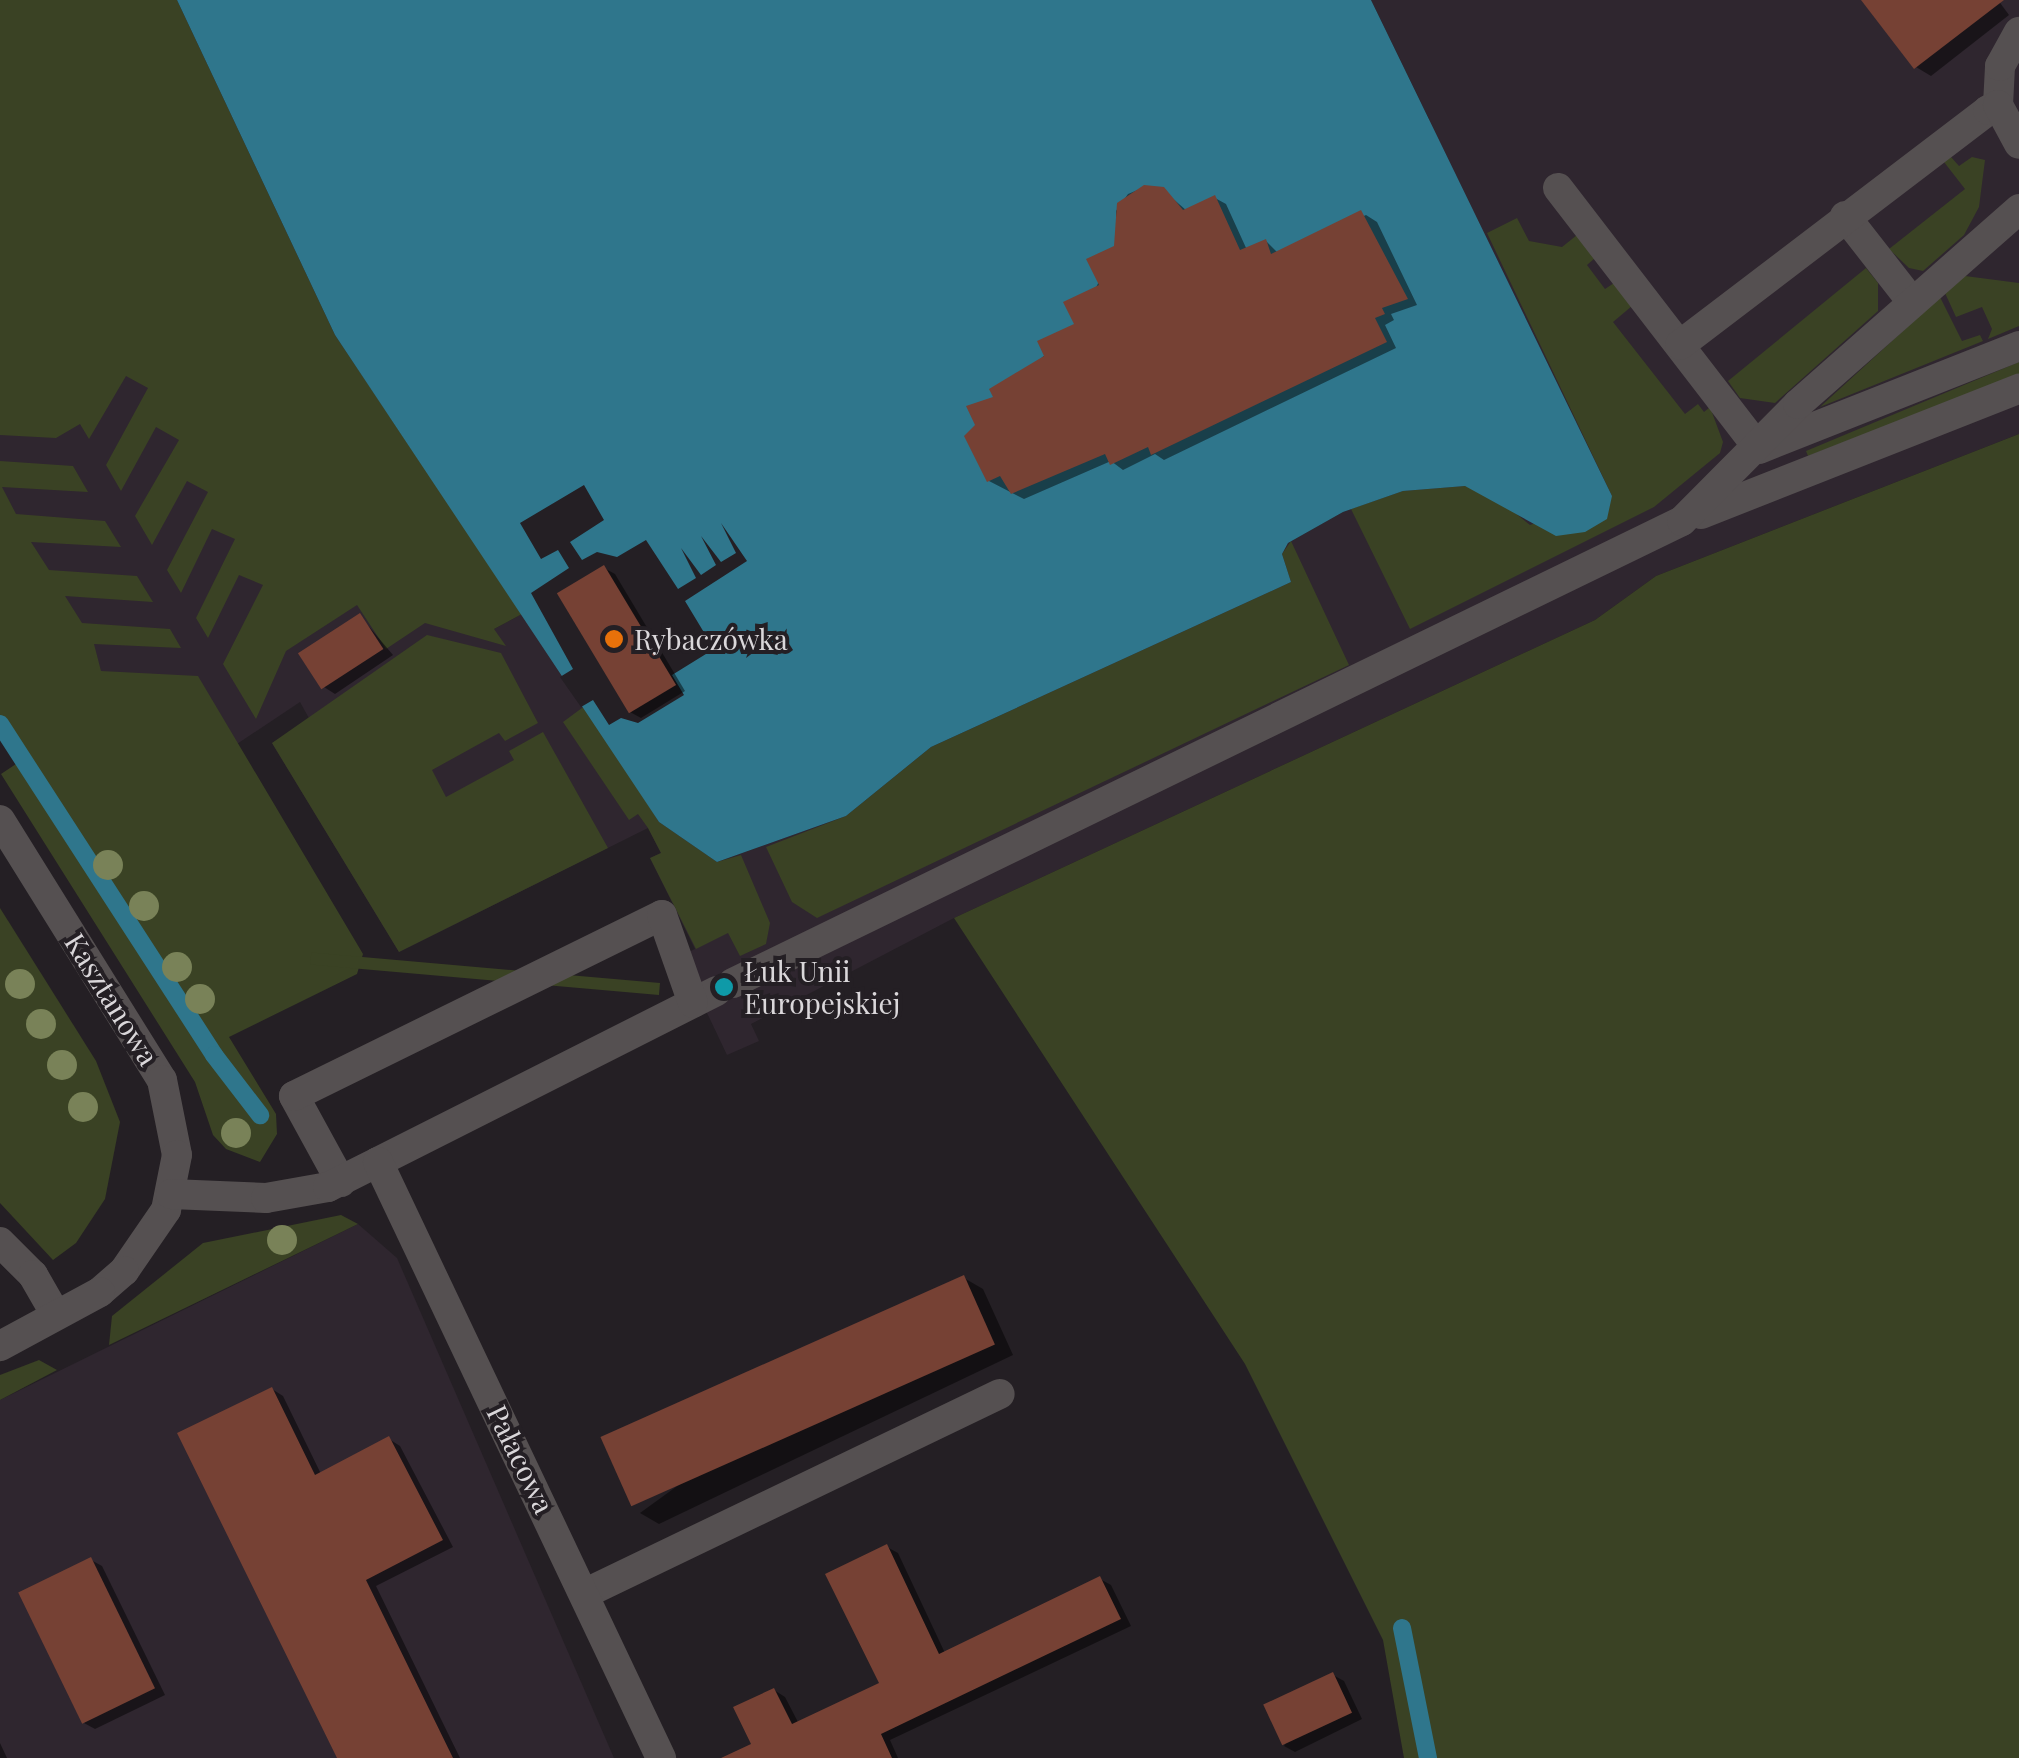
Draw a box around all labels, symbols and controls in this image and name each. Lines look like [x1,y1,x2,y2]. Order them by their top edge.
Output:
place label: Rybaczówka [634,622,788,656]
marker: Rybaczówka [603,628,625,650]
street label: Kasztanowa [58,927,166,1071]
place label: Łuk Unii Europejskiej [744,954,900,1020]
marker: Łuk Unii Europejskiej [713,976,735,998]
street label: Pałacowa [480,1399,562,1519]

